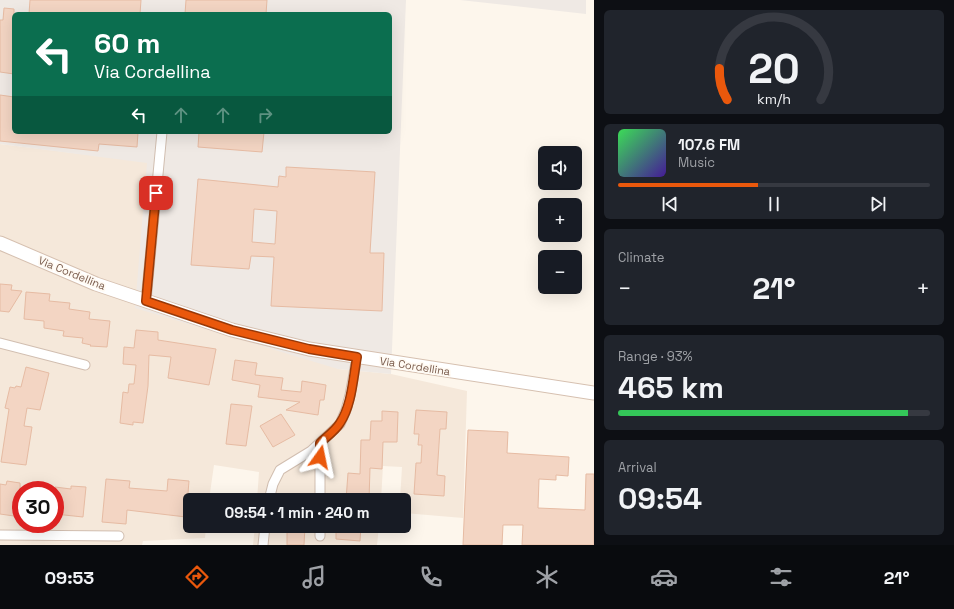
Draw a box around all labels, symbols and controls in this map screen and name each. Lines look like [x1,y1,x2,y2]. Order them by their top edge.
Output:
text: 60 m [94,25,160,61]
icon: left [28,28,80,80]
text: 20 [748,42,800,95]
text: Via Cordellina [94,60,211,83]
text: km/h [757,90,791,108]
icon: left [128,104,150,126]
icon: ahead [170,104,192,126]
icon: ahead [212,104,234,126]
icon: right [254,104,276,126]
text: 107.6 FM [678,135,740,154]
map controls [538,146,582,294]
button: sound [538,146,582,190]
text: Music [678,154,715,171]
pin [139,176,173,210]
icon: arrive [145,182,167,204]
icon: previous [659,193,681,215]
icon: pause [763,193,785,215]
icon: next [867,193,889,215]
button: + [538,198,582,242]
text: Climate [618,249,664,266]
button: − [538,250,582,294]
street label: Via Cordellina [36,253,108,293]
text: 21° [752,269,796,308]
text: − [618,274,632,302]
text: + [916,274,930,302]
text: Range · 93% [618,348,693,365]
street label: Via Cordellina [379,354,452,379]
text: 465 km [618,368,724,407]
position arrow [299,436,341,478]
text: Arrival [618,459,657,476]
text: 09:54 [618,479,702,518]
speed limit sign: 30 [12,481,64,533]
text: 09:54 · 1 min · 240 m [225,503,369,522]
icon: directions [183,563,211,591]
icon: music [300,563,328,591]
icon: phone [417,563,445,591]
icon: climate [533,563,561,591]
icon: car [650,563,678,591]
icon: filters [767,563,795,591]
text: 09:53 [44,566,94,589]
text: 21° [884,566,910,589]

